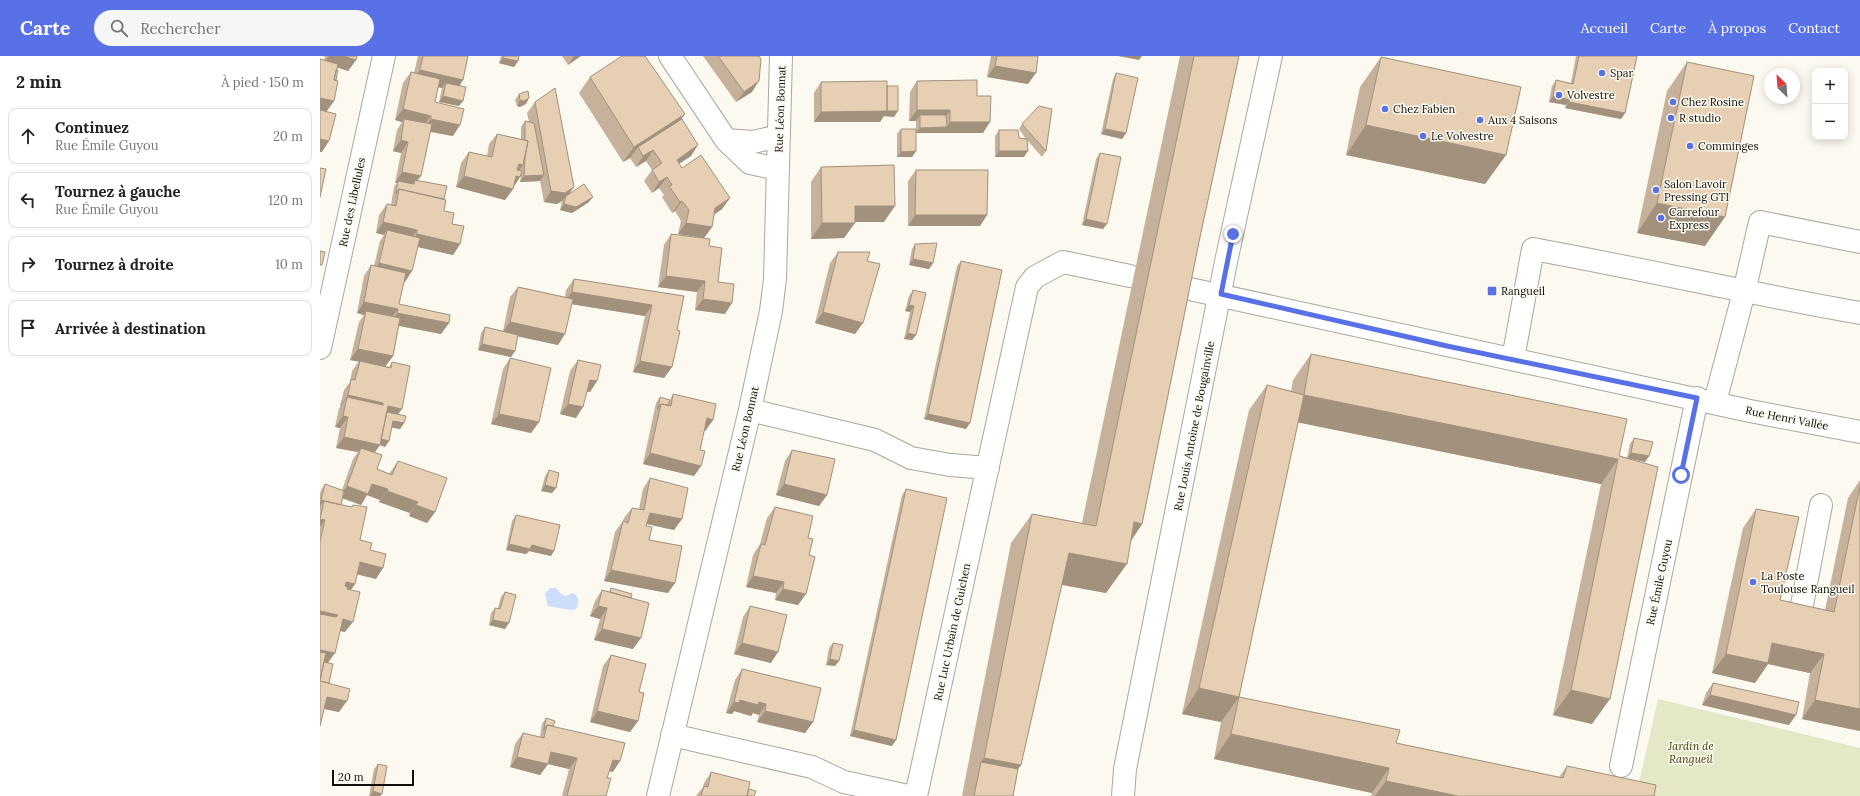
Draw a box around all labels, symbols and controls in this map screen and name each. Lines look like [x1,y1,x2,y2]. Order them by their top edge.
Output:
search box [94,10,374,46]
text: Carte [20,16,70,40]
icon: search [108,17,130,39]
text: Rechercher [140,19,221,38]
text: Accueil [1581,19,1628,37]
text: Carte [1650,19,1686,37]
text: À propos [1708,19,1766,37]
text: Contact [1788,19,1840,37]
street label: Rue Léon Bonnat [771,65,789,153]
place label: Spar [1610,66,1633,80]
marker: Spar [1597,68,1607,78]
north arrow [1764,68,1800,104]
map controls [1812,68,1848,140]
button: + [1812,68,1848,104]
text: 2 min [16,71,62,93]
text: À pied · 150 m [221,74,304,91]
place label: Volvestre [1566,88,1615,102]
marker: Volvestre [1554,90,1564,100]
place label: Chez Rosine [1681,95,1744,109]
marker: Chez Rosine [1668,97,1678,107]
place label: Chez Fabien [1393,102,1455,116]
marker: Chez Fabien [1380,104,1390,114]
button: − [1812,104,1848,140]
place label: R studio [1679,111,1721,125]
place label: Aux 4 Saisons [1487,113,1557,127]
marker: R studio [1666,113,1676,123]
marker: Aux 4 Saisons [1475,115,1485,125]
text: Continuez [55,118,129,137]
icon: ahead [17,125,39,147]
text: 20 m [273,128,303,145]
place label: Le Volvestre [1431,129,1494,143]
marker: Le Volvestre [1418,131,1428,141]
text: Rue Émile Guyou [55,137,158,154]
place label: Comminges [1698,139,1759,153]
marker: Comminges [1685,141,1695,151]
street label: Rue des Libellules [336,156,368,248]
place label: Salon Lavoir Pressing GTI [1664,177,1730,204]
text: Tournez à gauche [55,182,181,201]
marker: Salon Lavoir Pressing GTI [1651,185,1661,195]
icon: left [17,189,39,211]
text: 120 m [268,192,303,209]
text: Rue Émile Guyou [55,201,158,218]
place label: Carrefour Express [1669,205,1719,232]
marker: Carrefour Express [1656,213,1666,223]
route end [1224,225,1242,243]
icon: right [17,253,39,275]
text: Tournez à droite [55,255,174,274]
text: 10 m [275,256,303,273]
place label: Rangueil [1501,284,1545,298]
marker: Rangueil [1486,285,1498,297]
icon: arrive [17,317,39,339]
text: Arrivée à destination [55,319,206,338]
street label: Rue Louis Antoine de Bougainville [1171,340,1217,512]
street label: Rue Léon Bonnat [728,384,762,473]
street label: Rue Henri Vallée [1744,403,1830,433]
route start [1672,466,1690,484]
street label: Rue Émile Guyou [1643,537,1675,626]
street label: Rue Luc Urbain de Guichen [931,562,973,702]
place label: La Poste Toulouse Rangueil [1761,569,1854,596]
marker: La Poste Toulouse Rangueil [1748,577,1758,587]
park label: Jardin de Rangueil [1667,739,1714,766]
scale bar [332,768,414,787]
text: 20 m [338,770,363,784]

